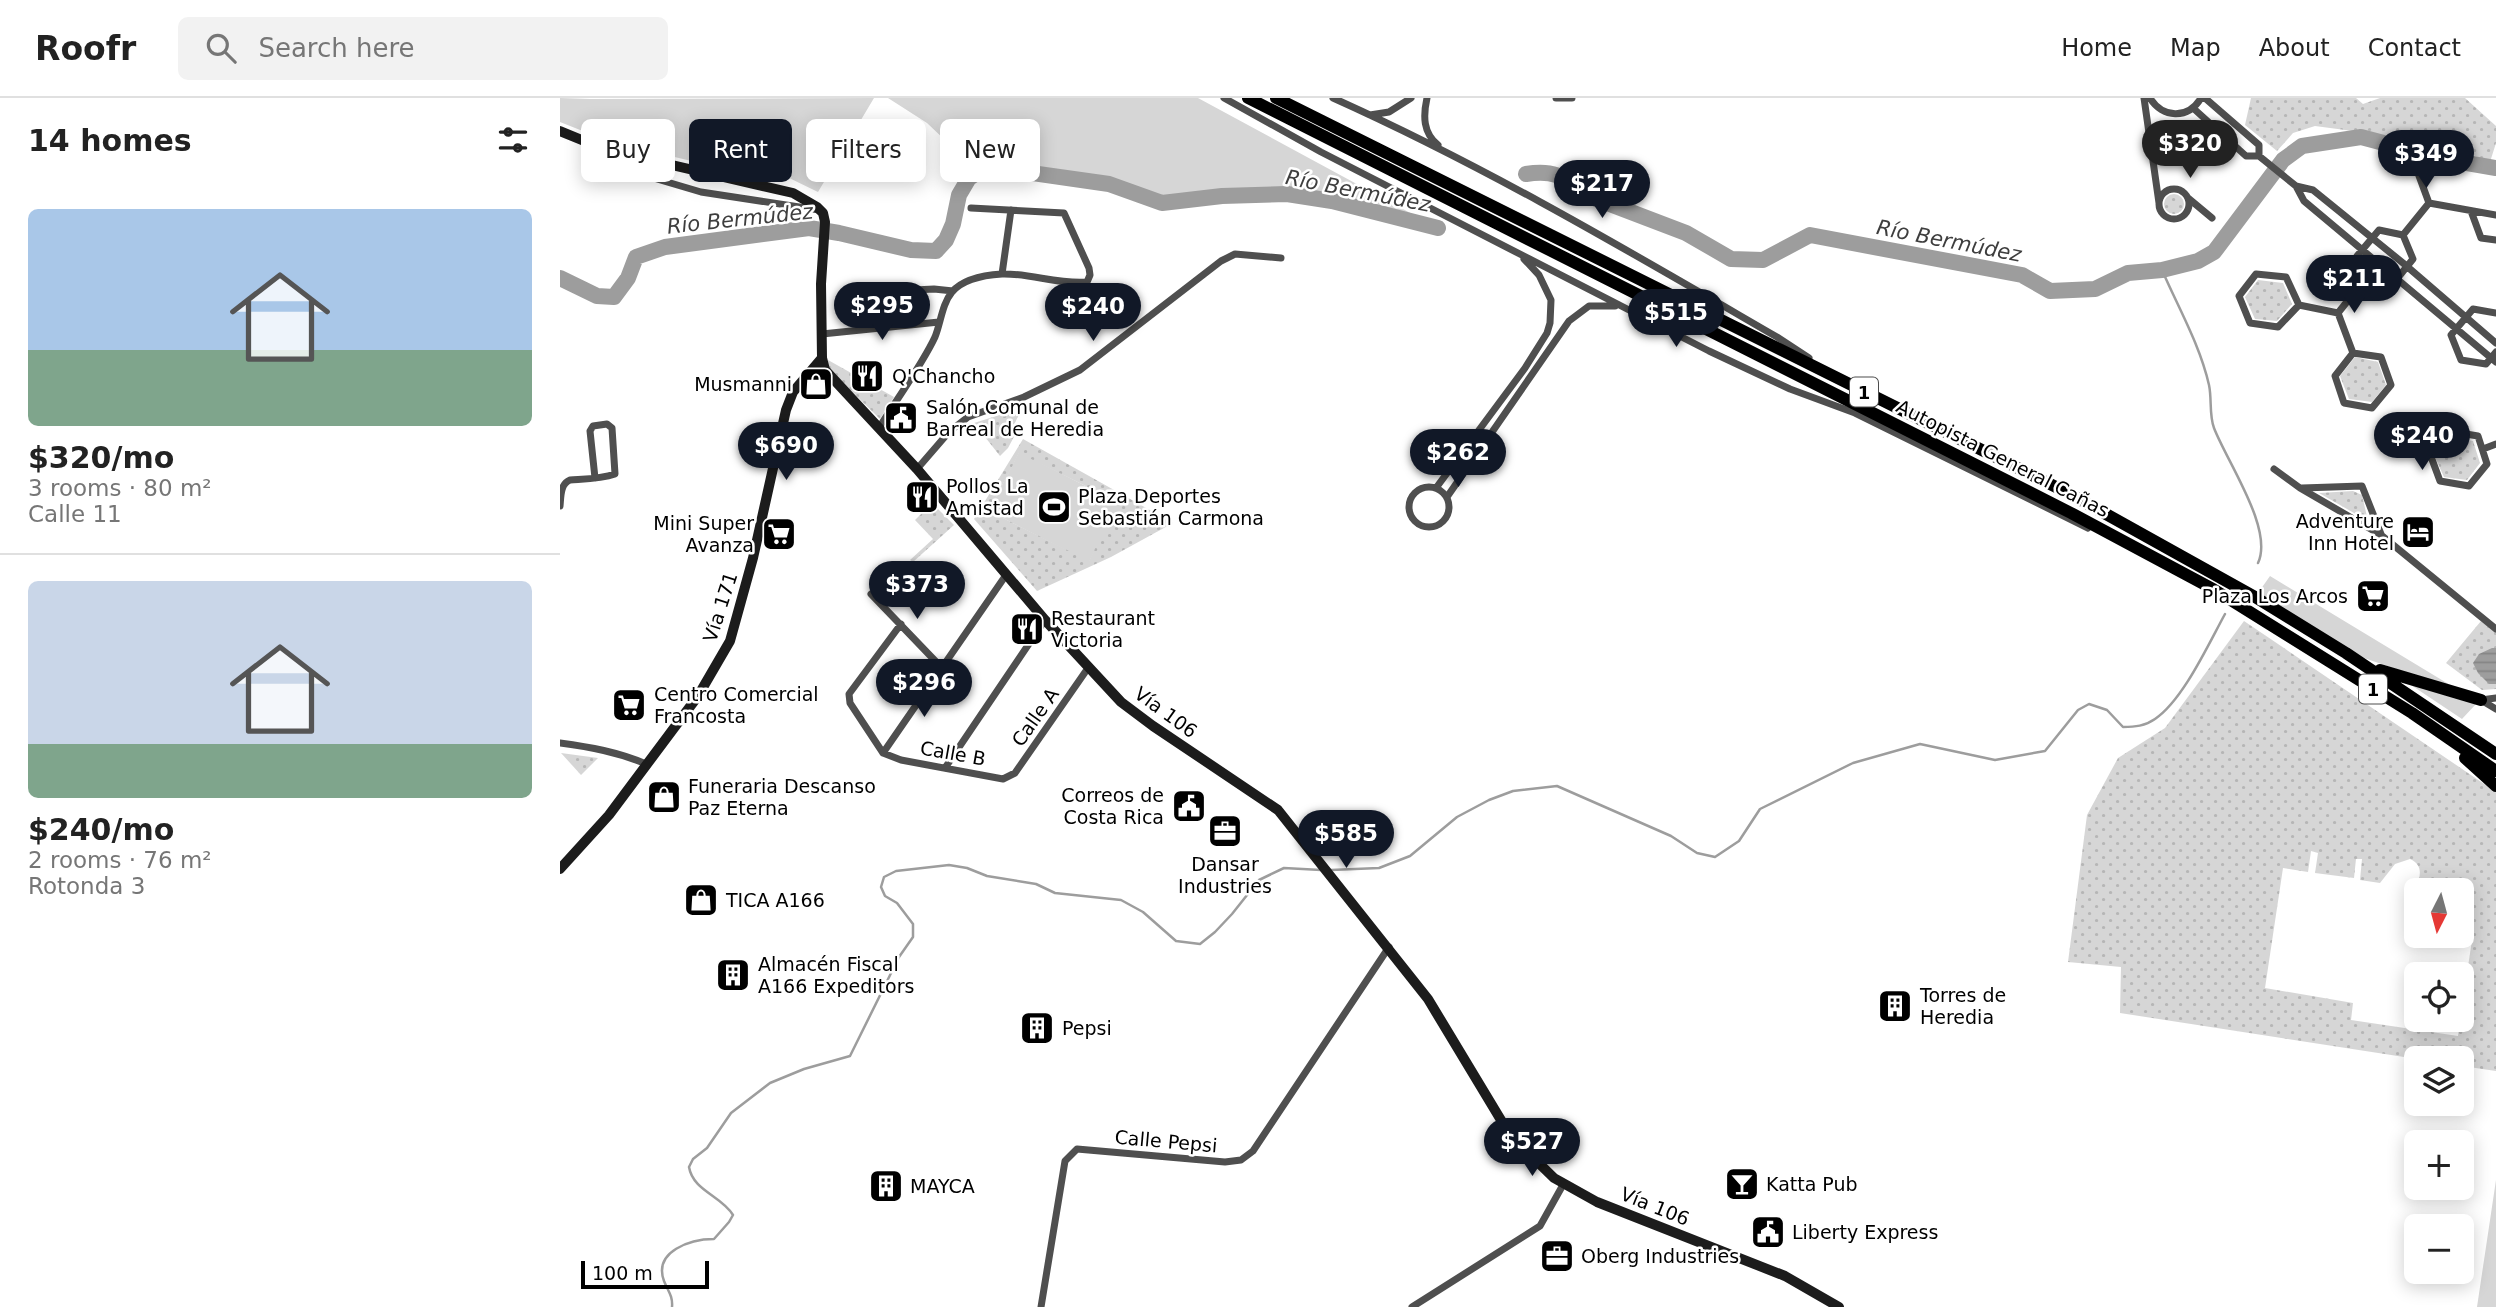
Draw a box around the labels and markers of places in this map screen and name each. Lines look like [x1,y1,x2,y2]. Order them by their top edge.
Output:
pin: $320 [2149,120,2231,180]
pin: $349 [2385,130,2467,190]
pin: $217 [1561,160,1643,220]
pin: $211 [2313,256,2395,315]
pin: $295 [841,282,923,342]
pin: $240 [1052,284,1134,343]
pin: $515 [1635,289,1717,349]
restaurant icon: Q'Chancho [848,357,886,395]
shop icon: Musmanni [797,365,835,403]
place label: Q'Chancho [892,365,995,387]
place label: Musmanni [694,373,792,395]
place label: Salón Comunal de Barreal de Heredia [926,396,1104,440]
public building icon: Salón Comunal de Barreal de Heredia [882,399,920,437]
pin: $240 [2381,412,2463,472]
pin: $690 [745,422,827,482]
pin: $262 [1417,430,1499,489]
place label: Pollos La Amistad [946,475,1029,519]
restaurant icon: Pollos La Amistad [903,478,941,516]
place label: Plaza Deportes Sebastián Carmona [1078,485,1264,529]
sports icon: Plaza Deportes Sebastián Carmona [1035,488,1073,526]
place label: Adventure Inn Hotel [2296,510,2394,554]
place label: Mini Super Avanza [653,512,754,556]
hotel icon: Adventure Inn Hotel [2399,513,2437,551]
supermarket icon: Mini Super Avanza [760,515,798,553]
pin: $373 [876,561,958,621]
supermarket icon: Plaza Los Arcos [2354,577,2392,615]
place label: Plaza Los Arcos [2202,585,2348,607]
place label: Restaurant Victoria [1051,607,1155,651]
restaurant icon: Restaurant Victoria [1008,610,1046,648]
pin: $296 [883,660,965,719]
place label: Centro Comercial Francosta [654,683,819,727]
supermarket icon: Centro Comercial Francosta [610,686,648,724]
place label: Funeraria Descanso Paz Eterna [688,775,876,819]
shop icon: Funeraria Descanso Paz Eterna [645,778,683,816]
place label: Correos de Costa Rica [1061,784,1164,828]
public building icon: Correos de Costa Rica [1170,787,1208,825]
pin: $585 [1305,810,1387,870]
office icon: Dansar Industries [1206,812,1244,850]
place label: Dansar Industries [1178,853,1272,897]
shop icon: TICA A166 [682,881,720,919]
place label: TICA A166 [725,889,825,911]
place label: Almacén Fiscal A166 Expeditors [758,953,914,997]
building icon: Almacén Fiscal A166 Expeditors [714,956,752,994]
place label: Torres de Heredia [1919,984,2006,1028]
building icon: Torres de Heredia [1876,987,1914,1025]
building icon: Pepsi [1018,1009,1056,1047]
place label: Pepsi [1062,1017,1112,1039]
pin: $527 [1491,1118,1573,1178]
bar icon: Katta Pub [1723,1165,1761,1203]
building icon: MAYCA [867,1167,905,1205]
place label: Katta Pub [1766,1173,1858,1195]
place label: MAYCA [910,1175,975,1197]
public building icon: Liberty Express [1749,1213,1787,1251]
place label: Liberty Express [1792,1221,1938,1243]
office icon: Oberg Industries [1538,1237,1576,1275]
place label: Oberg Industries [1581,1245,1739,1267]

